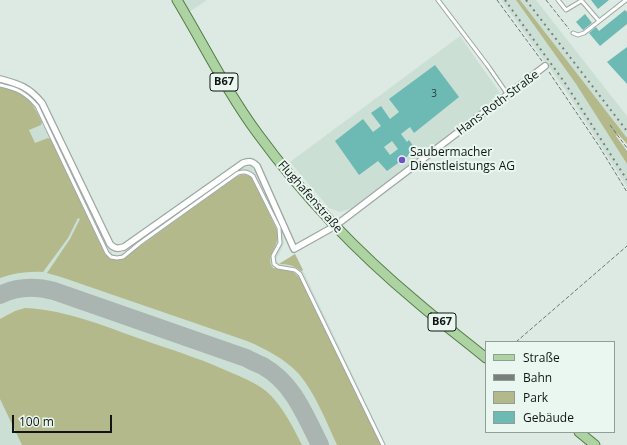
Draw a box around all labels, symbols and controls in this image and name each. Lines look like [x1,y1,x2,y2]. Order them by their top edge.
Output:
street label: Hans-Roth-Straße [454,67,542,139]
road number: B67 [210,73,238,91]
house number: 3 [431,88,437,100]
place label: Saubermacher Dienstleistungs AG [410,146,515,174]
marker: Saubermacher Dienstleistungs AG [397,155,407,165]
street label: Flughafenstraße [275,158,345,236]
road number: B67 [428,313,456,331]
legend [485,341,615,433]
text: Straße [523,349,560,366]
text: Bahn [523,369,552,386]
text: Park [523,389,548,406]
scale bar [14,407,114,433]
text: Gebäude [523,409,574,426]
text: 100 m [19,413,54,430]

